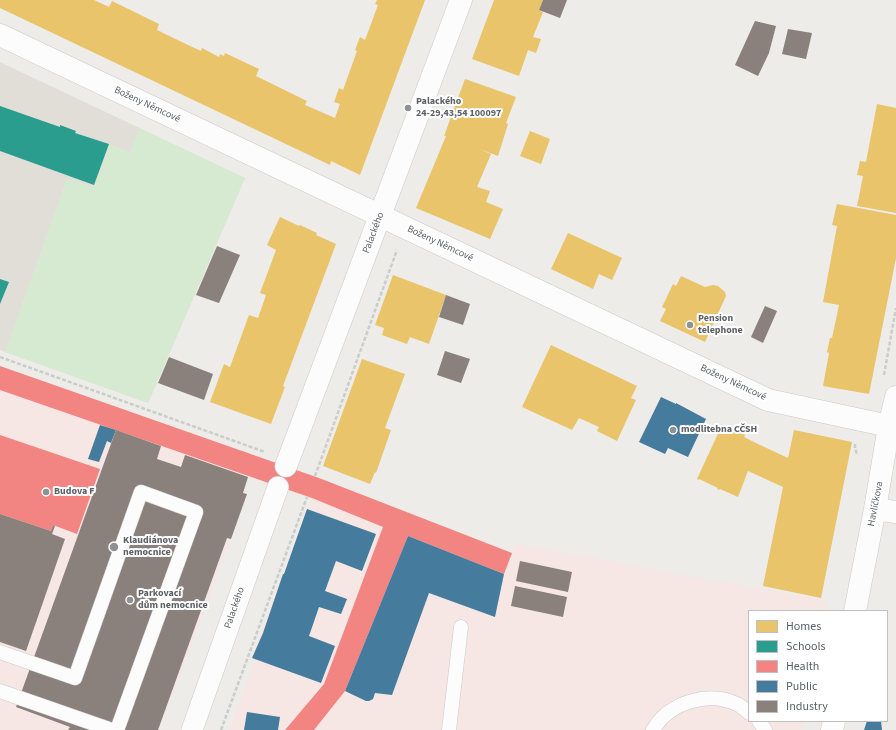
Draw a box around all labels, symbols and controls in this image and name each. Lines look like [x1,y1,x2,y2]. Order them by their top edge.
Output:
street label: Boženy Němcové [112,84,182,126]
place label: Palackého 24-29,43,54 100097 [416,96,501,120]
marker: Palackého 24-29,43,54 100097 [403,103,413,113]
street label: Palackého [361,211,387,255]
street label: Boženy Němcové [405,223,475,265]
place label: Pension telephone [698,313,743,336]
marker: Pension telephone [685,320,695,330]
street label: Boženy Němcové [698,362,768,404]
place label: modlitebna CČSH [681,424,757,436]
marker: modlitebna CČSH [668,425,678,435]
street label: Havlíčkova [866,481,886,527]
place label: Budova F [54,486,94,498]
marker: Budova F [41,487,51,497]
place label: Klaudiánova nemocnice [123,535,178,558]
marker: Klaudiánova nemocnice [108,541,120,553]
street label: Palackého [222,586,248,630]
place label: Parkovací dům nemocnice [138,588,208,612]
marker: Parkovací dům nemocnice [125,595,135,605]
legend [748,610,888,722]
text: Homes [786,618,821,635]
text: Schools [786,638,826,655]
text: Health [786,658,819,675]
text: Public [786,678,817,695]
text: Industry [786,698,828,715]

